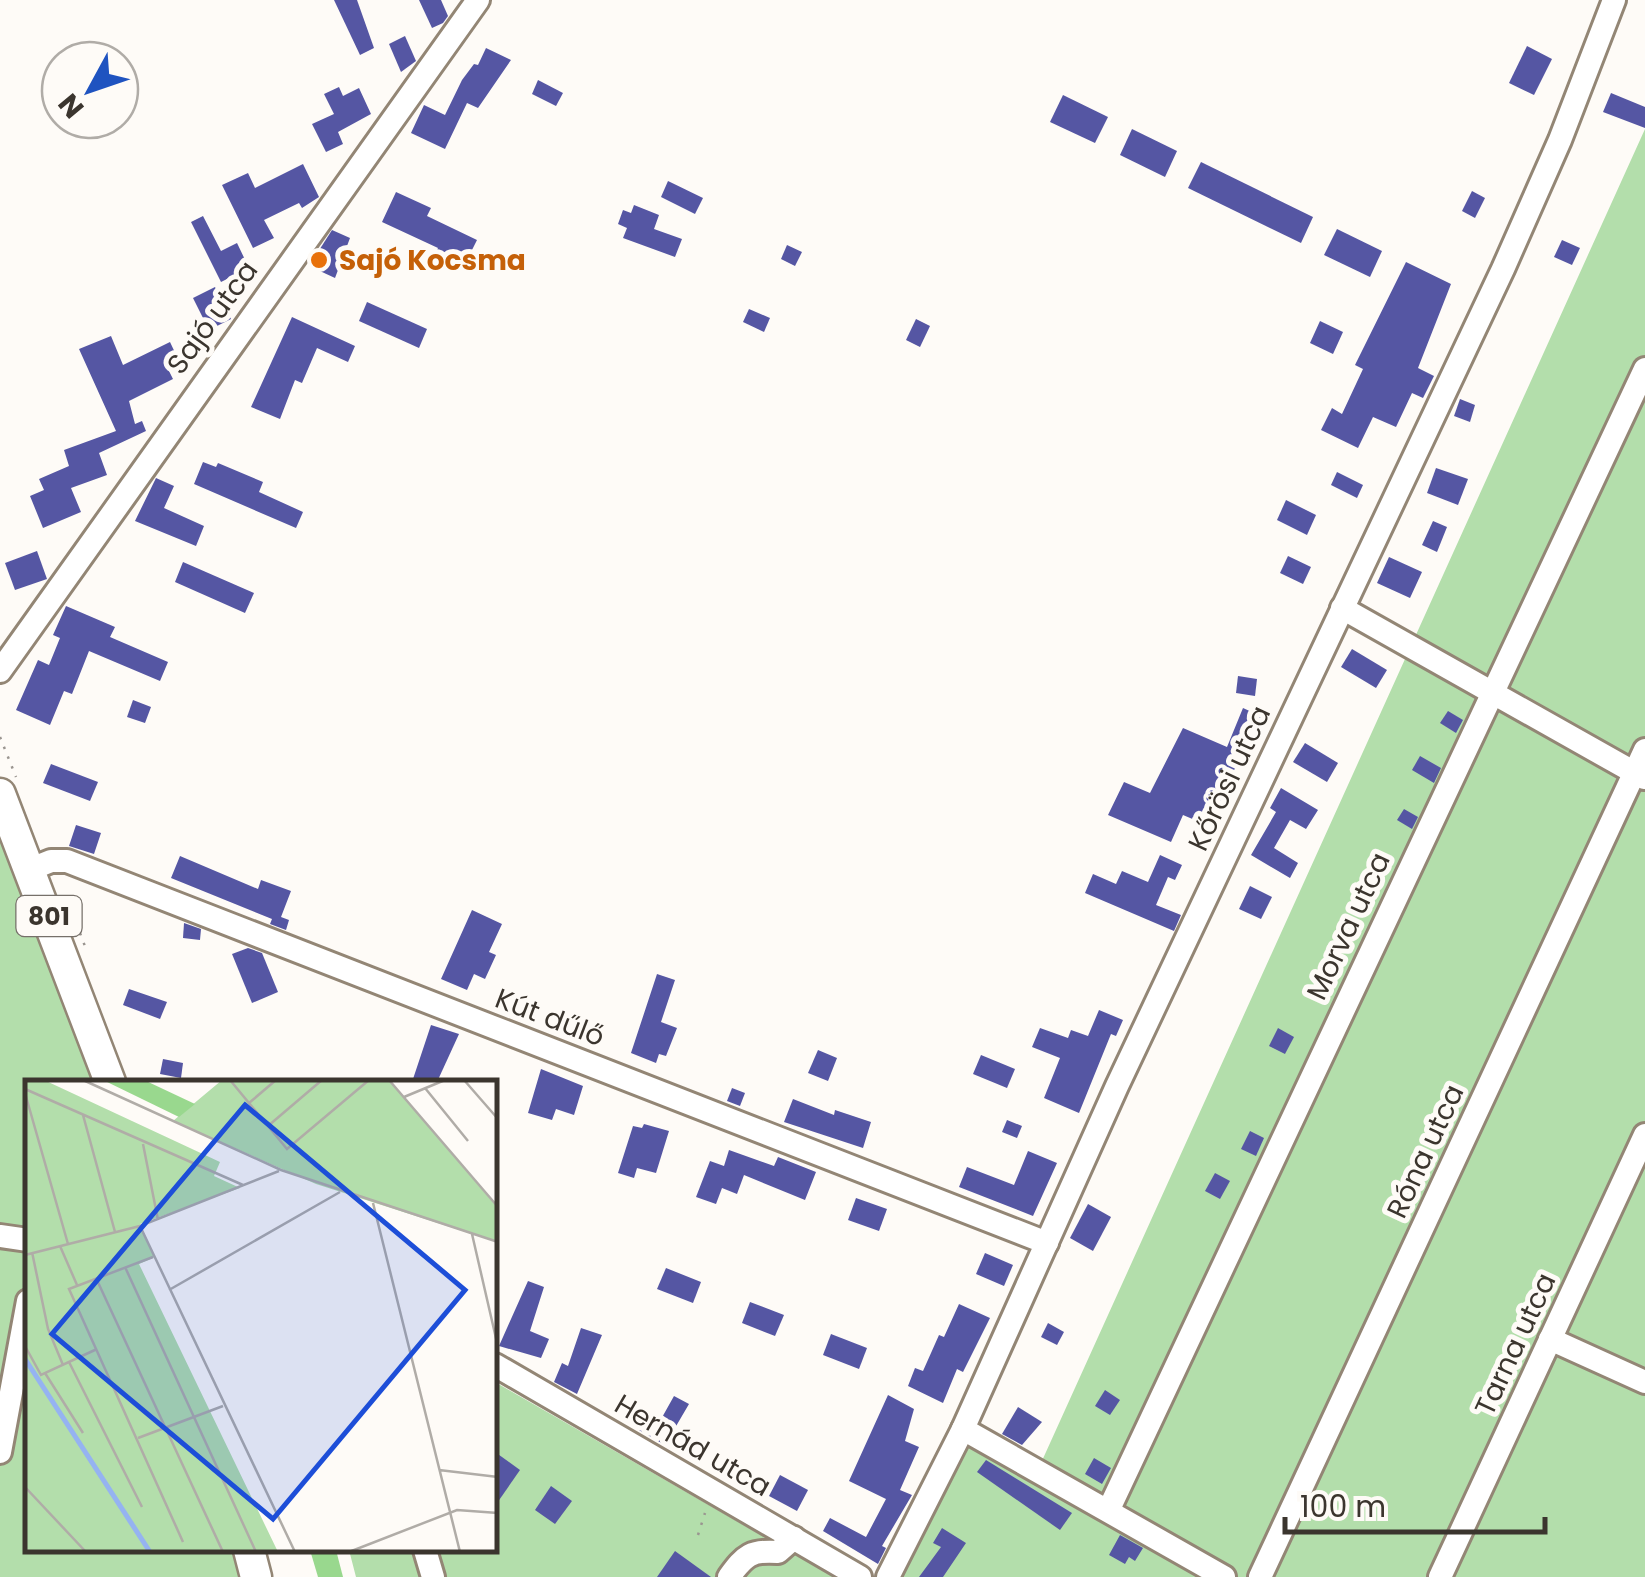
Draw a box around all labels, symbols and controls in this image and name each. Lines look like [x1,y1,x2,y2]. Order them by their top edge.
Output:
north arrow [40,40,140,140]
text: N [50,85,93,126]
place label: Sajó Kocsma [339,241,526,280]
marker: Sajó Kocsma [308,249,330,271]
street label: Sajó utca [158,253,267,382]
street label: Kőrösi utca [1179,699,1280,857]
street label: Morva utca [1297,846,1400,1006]
road number: 801 [17,896,82,936]
street label: Kút dűlő [490,979,610,1056]
street label: Róna utca [1377,1078,1473,1224]
inset map [25,1080,498,1552]
street label: Tarna utca [1465,1267,1565,1422]
street label: Hernád utca [607,1385,778,1506]
scale bar [1285,1472,1545,1534]
text: 100 m [1300,1485,1386,1528]

